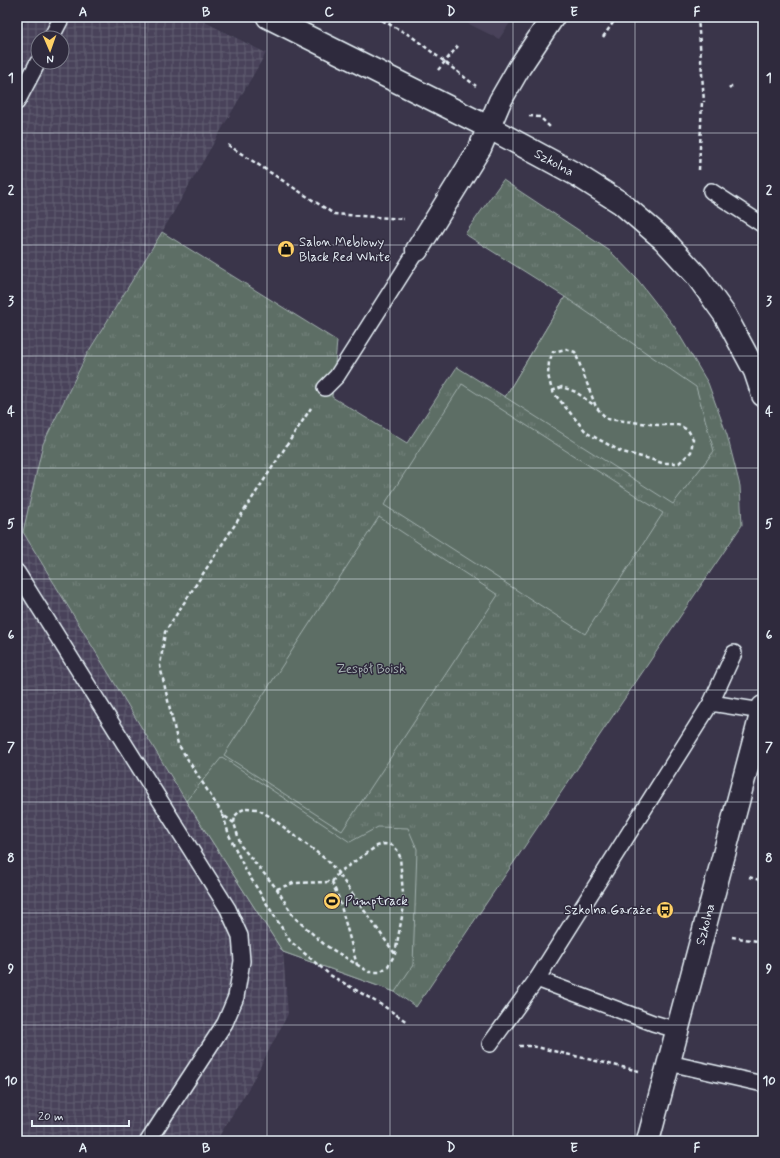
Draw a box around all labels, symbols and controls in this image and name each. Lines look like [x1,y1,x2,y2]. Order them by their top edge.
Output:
text: A [79,4,87,21]
text: B [202,4,211,21]
text: C [324,4,334,21]
text: D [447,4,456,21]
text: E [570,4,578,21]
text: F [694,4,701,21]
north arrow [30,30,70,70]
text: N [46,52,54,66]
text: 1 [8,70,14,87]
text: 1 [766,70,772,87]
street label: Szkolna [531,145,577,180]
text: 2 [8,182,15,199]
text: 2 [766,182,773,199]
place label: Salon Meblowy Black Red White [299,234,390,266]
shop icon: Salon Meblowy Black Red White [276,239,296,259]
text: 3 [8,293,14,310]
text: 3 [766,293,772,310]
text: 4 [7,404,15,421]
text: 4 [765,404,773,421]
text: 5 [7,516,15,533]
text: 5 [765,516,773,533]
text: 6 [8,627,15,644]
text: 6 [766,627,773,644]
park label: Zespół Boisk [336,661,406,678]
text: 7 [7,739,15,756]
text: 7 [765,739,773,756]
text: 8 [7,850,15,867]
text: 8 [765,850,773,867]
sports icon: Pumptrack [322,891,342,911]
place label: Pumptrack [345,893,408,910]
bus stop icon: Szkolna Garaże [655,900,675,920]
place label: Szkolna Garaże [564,902,652,919]
street label: Szkolna [692,902,719,947]
text: 9 [8,961,15,978]
text: 9 [766,961,773,978]
text: 10 [4,1073,18,1090]
text: 10 [762,1073,776,1090]
scale bar [32,1102,129,1128]
text: 20 m [38,1109,64,1125]
text: A [79,1140,87,1157]
text: B [202,1140,211,1157]
text: C [324,1140,334,1157]
text: D [447,1140,456,1157]
text: E [570,1140,578,1157]
text: F [694,1140,701,1157]

